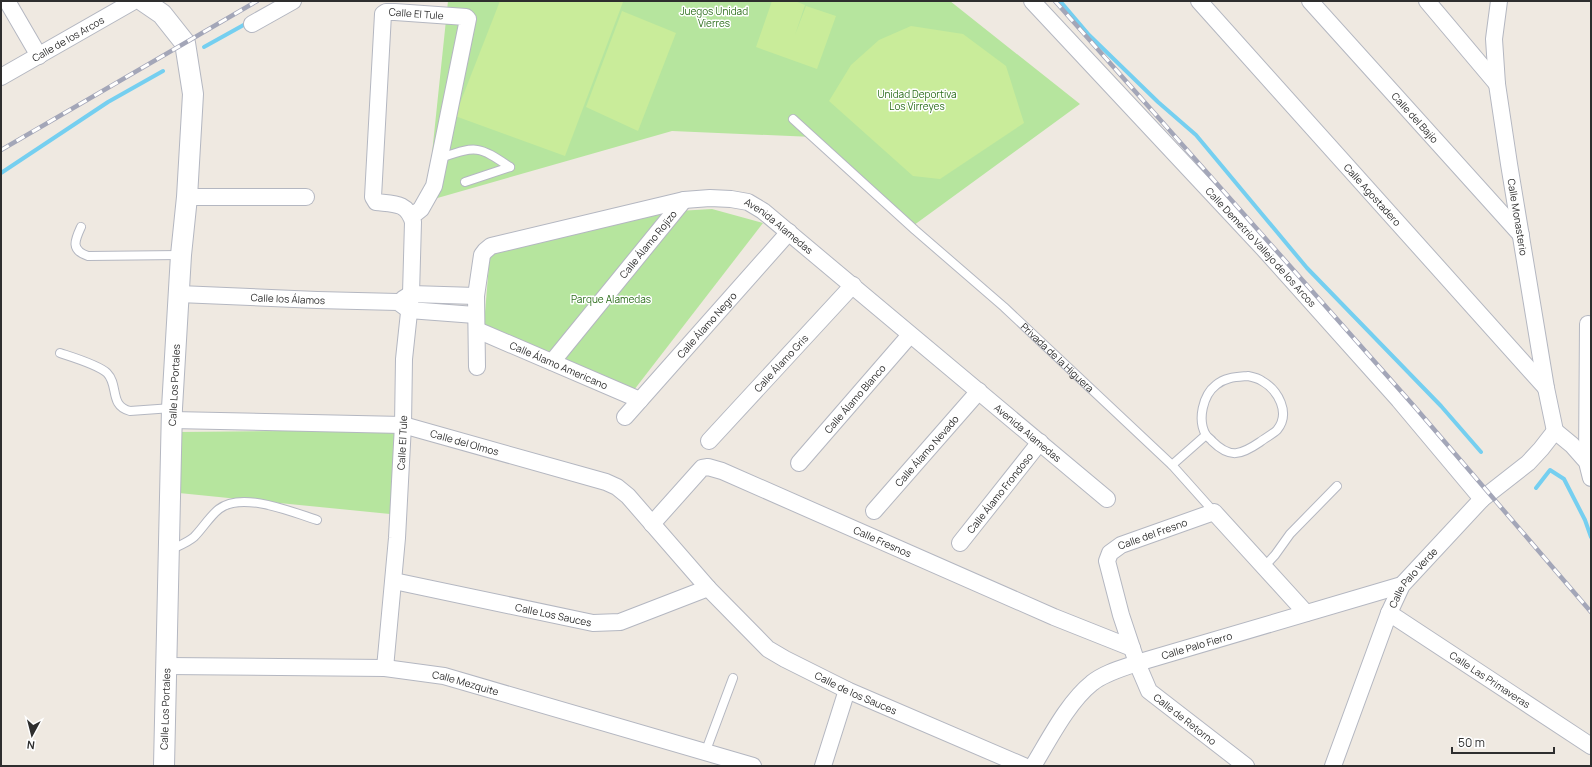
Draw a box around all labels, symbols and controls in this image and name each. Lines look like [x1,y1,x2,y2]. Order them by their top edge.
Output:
park label: Juegos Unidad Vierres [680,4,748,30]
street label: Calle El Tule [389,5,444,22]
street label: Calle de los Arcos [29,13,106,65]
park label: Unidad Deportiva Los Virreyes [877,87,957,113]
street label: Calle del Bajío [1389,89,1442,146]
street label: Calle Agostadero [1341,160,1404,229]
street label: Calle Monasterio [1504,177,1531,257]
street label: Calle Demetrio Vallejo de los Arcos [1203,184,1319,310]
street label: Avenida Alamedas [742,195,816,257]
street label: Calle Álamo Rojizo [616,207,680,281]
street label: Calle Álamo Negro [673,289,740,361]
street label: Calle los Álamos [250,290,325,307]
park label: Parque Alamedas [571,292,651,306]
street label: Privada de la Higuera [1018,319,1097,395]
street label: Calle Álamo Gris [751,331,811,395]
street label: Calle Álamo Americano [508,338,610,392]
street label: Calle Los Portales [165,344,183,426]
street label: Calle Álamo Blanco [821,361,889,436]
street label: Avenida Alamedas [991,401,1064,465]
street label: Calle Álamo Nevado [892,412,962,490]
street label: Calle El Tule [394,415,410,471]
street label: Calle del Olmos [429,426,500,459]
street label: Calle Álamo Frondoso [963,449,1036,536]
street label: Calle del Fresno [1116,515,1189,553]
street label: Calle Fresnos [851,523,914,560]
street label: Calle Palo Verde [1385,544,1441,610]
street label: Calle Los Sauces [514,600,593,630]
street label: Calle Palo Fierro [1160,628,1234,663]
street label: Calle Las Primaveras [1447,648,1533,711]
street label: Calle Mezquite [431,667,501,699]
street label: Calle Los Portales [157,668,173,750]
street label: Calle de los Sauces [812,668,899,718]
street label: Calle de Retorno [1151,690,1219,748]
north arrow [12,715,52,755]
scale bar [1452,729,1554,755]
text: 50 m [1458,734,1485,751]
text: N [26,737,36,753]

